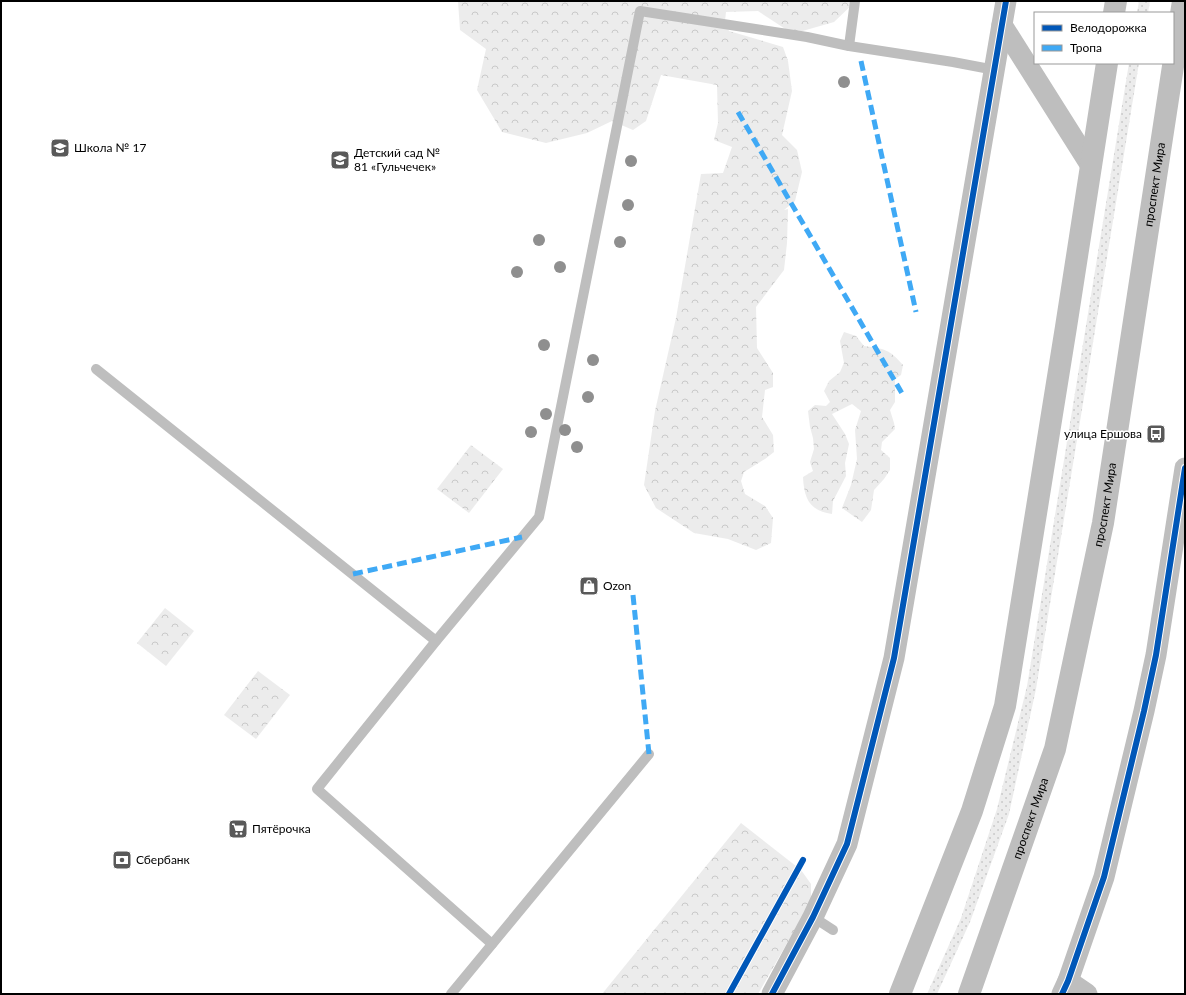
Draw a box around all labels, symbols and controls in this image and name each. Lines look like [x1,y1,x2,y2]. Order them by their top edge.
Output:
legend [1034,12,1174,64]
text: Велодорожка [1070,20,1147,35]
text: Тропа [1070,40,1102,55]
school or university icon: Школа № 17 [49,137,71,159]
place label: Школа № 17 [74,140,146,155]
street label: проспект Мира [1140,141,1168,228]
place label: Детский сад № 81 «Гульчечек» [354,145,440,174]
school or university icon: Детский сад № 81 «Гульчечек» [329,149,351,171]
bus stop icon: улица Ершова [1145,423,1167,445]
place label: улица Ершова [1064,426,1142,441]
street label: проспект Мира [1090,462,1119,548]
shop icon: Ozon [578,575,600,597]
place label: Ozon [603,578,631,593]
street label: проспект Мира [1009,776,1051,861]
supermarket icon: Пятёрочка [227,818,249,840]
place label: Пятёрочка [252,821,311,836]
bank icon: Сбербанк [111,849,133,871]
place label: Сбербанк [136,852,191,867]

